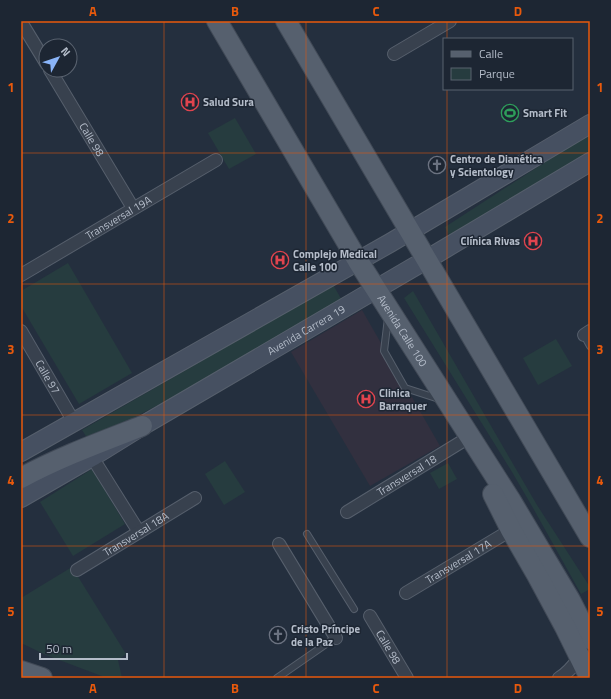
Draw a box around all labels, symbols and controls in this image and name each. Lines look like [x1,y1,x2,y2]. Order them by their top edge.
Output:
text: A [89,1,97,21]
text: B [231,1,239,21]
text: C [372,1,380,21]
text: D [514,1,522,21]
north arrow [38,38,78,78]
legend [443,38,573,90]
text: N [57,44,74,60]
text: Calle [479,44,503,63]
text: Parque [479,64,515,83]
text: 1 [7,77,15,97]
text: 1 [596,77,604,97]
hospital icon: Salud Sura [180,92,200,112]
place label: Salud Sura [203,94,254,110]
sports icon: Smart Fit [500,103,520,123]
place label: Smart Fit [523,105,567,121]
street label: Calle 98 [75,119,108,159]
place label: Centro de Dianética y Scientology [450,151,543,180]
church icon: Centro de Dianética y Scientology [427,155,447,175]
street label: Transversal 19A [82,192,155,243]
text: 2 [7,208,15,228]
text: 2 [596,208,604,228]
hospital icon: Clínica Rivas [523,231,543,251]
place label: Clínica Rivas [460,233,520,249]
place label: Complejo Medical Calle 100 [293,246,377,275]
hospital icon: Complejo Medical Calle 100 [270,250,290,270]
street label: Avenida Calle 100 [374,292,431,370]
street label: Avenida Carrera 19 [264,301,348,359]
text: 3 [7,339,15,359]
text: 3 [596,339,604,359]
street label: Calle 97 [31,357,64,397]
place label: Clinica Barraquer [379,385,427,414]
hospital icon: Clinica Barraquer [356,389,376,409]
street label: Transversal 18 [374,451,440,500]
text: 4 [7,470,15,490]
text: 4 [596,470,604,490]
street label: Transversal 18A [100,508,172,560]
street label: Transversal 17A [422,535,495,588]
text: 5 [7,601,15,621]
text: 5 [596,601,604,621]
place label: Cristo Príncipe de la Paz [291,621,361,650]
church icon: Cristo Príncipe de la Paz [268,625,288,645]
street label: Calle 98 [372,627,405,667]
scale bar [40,635,127,661]
text: 50 m [46,639,72,658]
text: A [89,678,97,698]
text: B [231,678,239,698]
text: C [372,678,380,698]
text: D [514,678,522,698]

